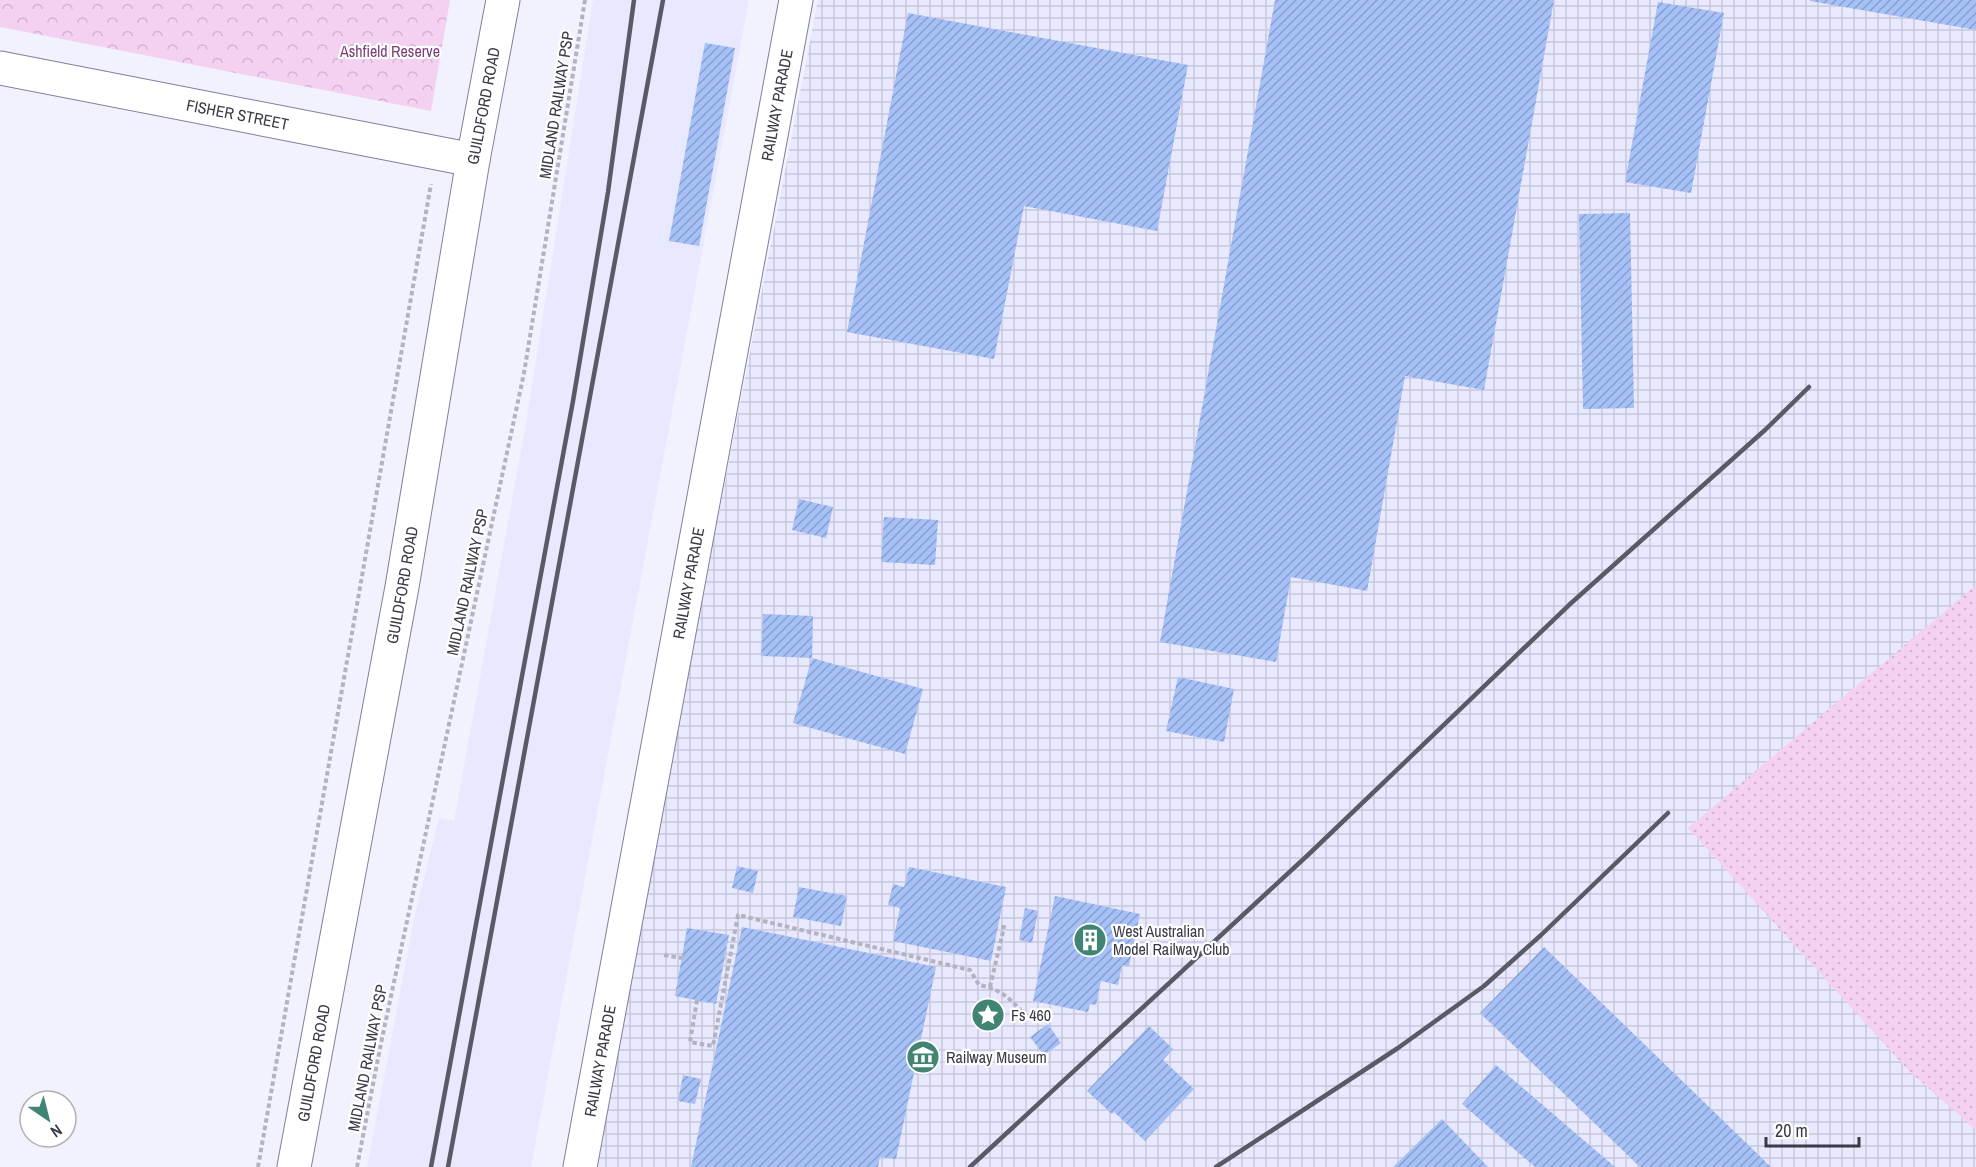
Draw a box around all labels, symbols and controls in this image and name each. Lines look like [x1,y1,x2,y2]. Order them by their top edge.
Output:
street label: MIDLAND RAILWAY PSP [533,29,579,180]
park label: Ashfield Reserve [339,40,440,62]
street label: GUILDFORD ROAD [461,45,505,166]
street label: RAILWAY PARADE [755,47,798,163]
street label: FISHER STREET [185,94,291,135]
street label: MIDLAND RAILWAY PSP [441,507,493,657]
street label: GUILDFORD ROAD [381,525,423,645]
street label: RAILWAY PARADE [667,525,709,641]
place label: West Australian Model Railway Club [1113,920,1230,960]
building icon: West Australian Model Railway Club [1072,922,1108,958]
street label: MIDLAND RAILWAY PSP [342,983,392,1133]
place icon: Fs 460 [970,997,1006,1033]
street label: GUILDFORD ROAD [292,1002,335,1123]
street label: RAILWAY PARADE [579,1003,621,1118]
place label: Fs 460 [1011,1004,1051,1026]
museum icon: Railway Museum [905,1039,941,1075]
place label: Railway Museum [946,1046,1047,1068]
north arrow [18,1089,78,1149]
scale bar [1766,1110,1859,1148]
text: 20 m [1775,1118,1808,1143]
text: N [46,1120,67,1143]

